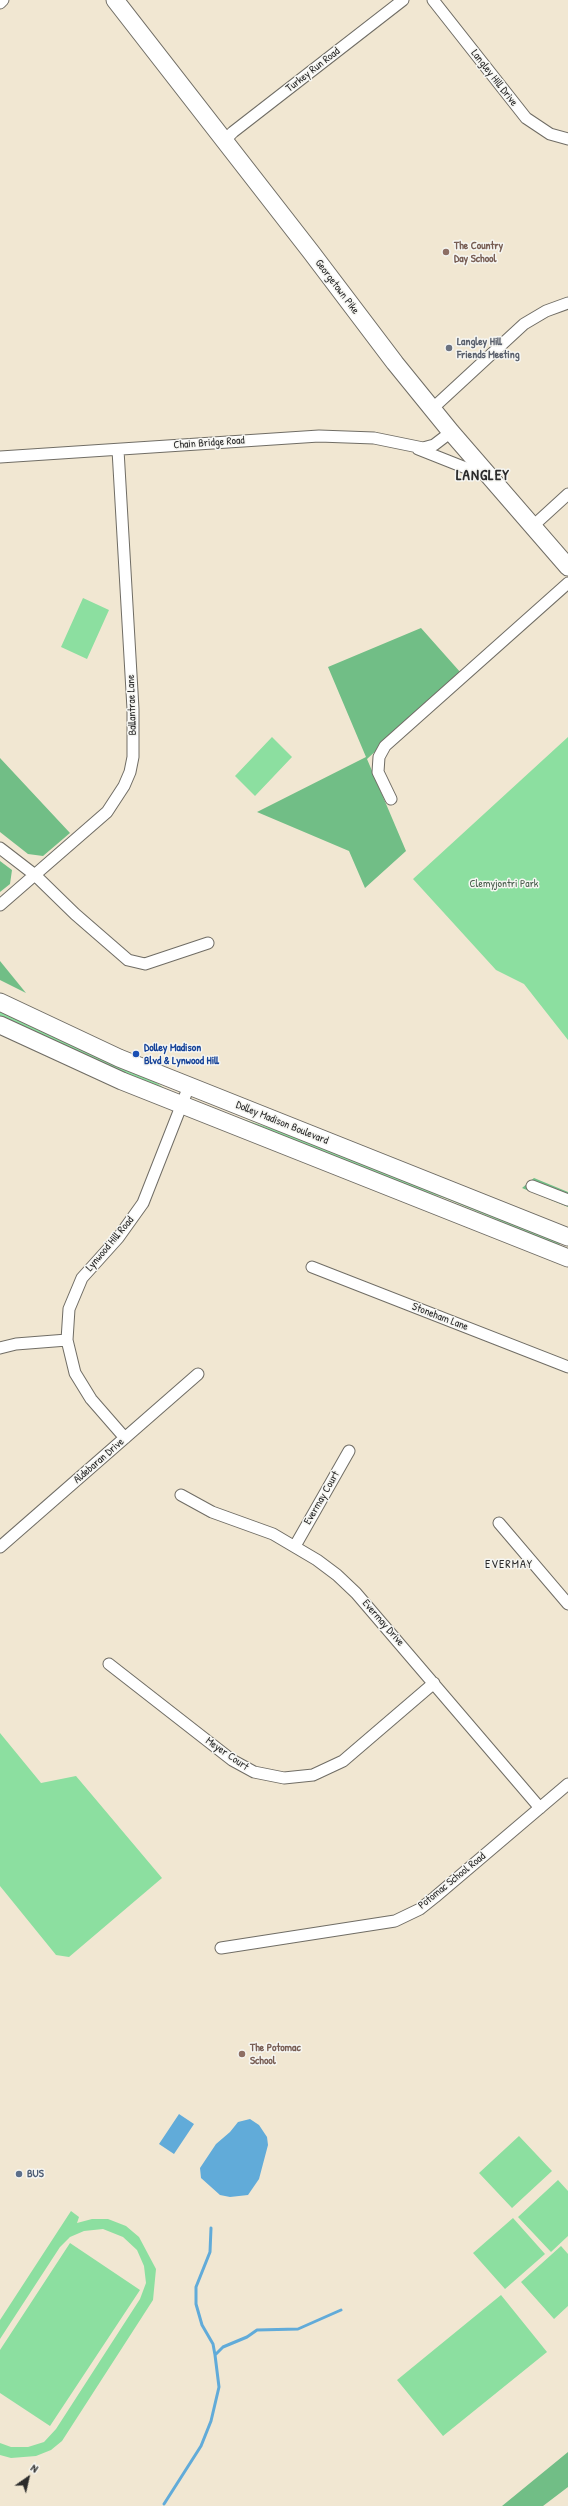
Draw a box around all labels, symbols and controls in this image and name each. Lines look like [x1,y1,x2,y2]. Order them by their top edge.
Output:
street label: Turkey Run Road [283,45,343,95]
street label: Langley Hill Drive [468,47,520,109]
place label: The Country Day School [454,239,503,265]
marker: The Country Day School [441,247,451,257]
street label: Georgetown Pike [312,257,362,317]
place label: Langley Hill Friends Meeting [457,335,520,361]
marker: Langley Hill Friends Meeting [444,343,454,353]
street label: Chain Bridge Road [173,434,245,452]
district label: LANGLEY [456,467,510,485]
street label: Ballantrae Lane [124,674,140,736]
park label: Clemyjontri Park [470,877,538,891]
place label: Dolley Madison Blvd & Lynwood Hill [144,1041,219,1067]
marker: Dolley Madison Blvd & Lynwood Hill [131,1049,141,1059]
street label: Dolley Madison Boulevard [234,1098,330,1148]
street label: Lynwood Hill Road [83,1214,137,1274]
street label: Stoneham Lane [410,1300,470,1334]
street label: Aldebaran Drive [71,1435,127,1487]
street label: Evermay Court [301,1469,343,1527]
district label: EVERMAY [485,1558,533,1572]
street label: Evermay Drive [359,1597,407,1649]
street label: Meyer Court [203,1734,251,1774]
street label: Potomac School Road [416,1850,488,1912]
place label: The Potomac School [250,2041,301,2067]
marker: The Potomac School [237,2049,247,2059]
place label: BUS [27,2167,44,2181]
marker: BUS [14,2169,24,2179]
north arrow [8,2458,48,2498]
text: N [28,2461,41,2475]

